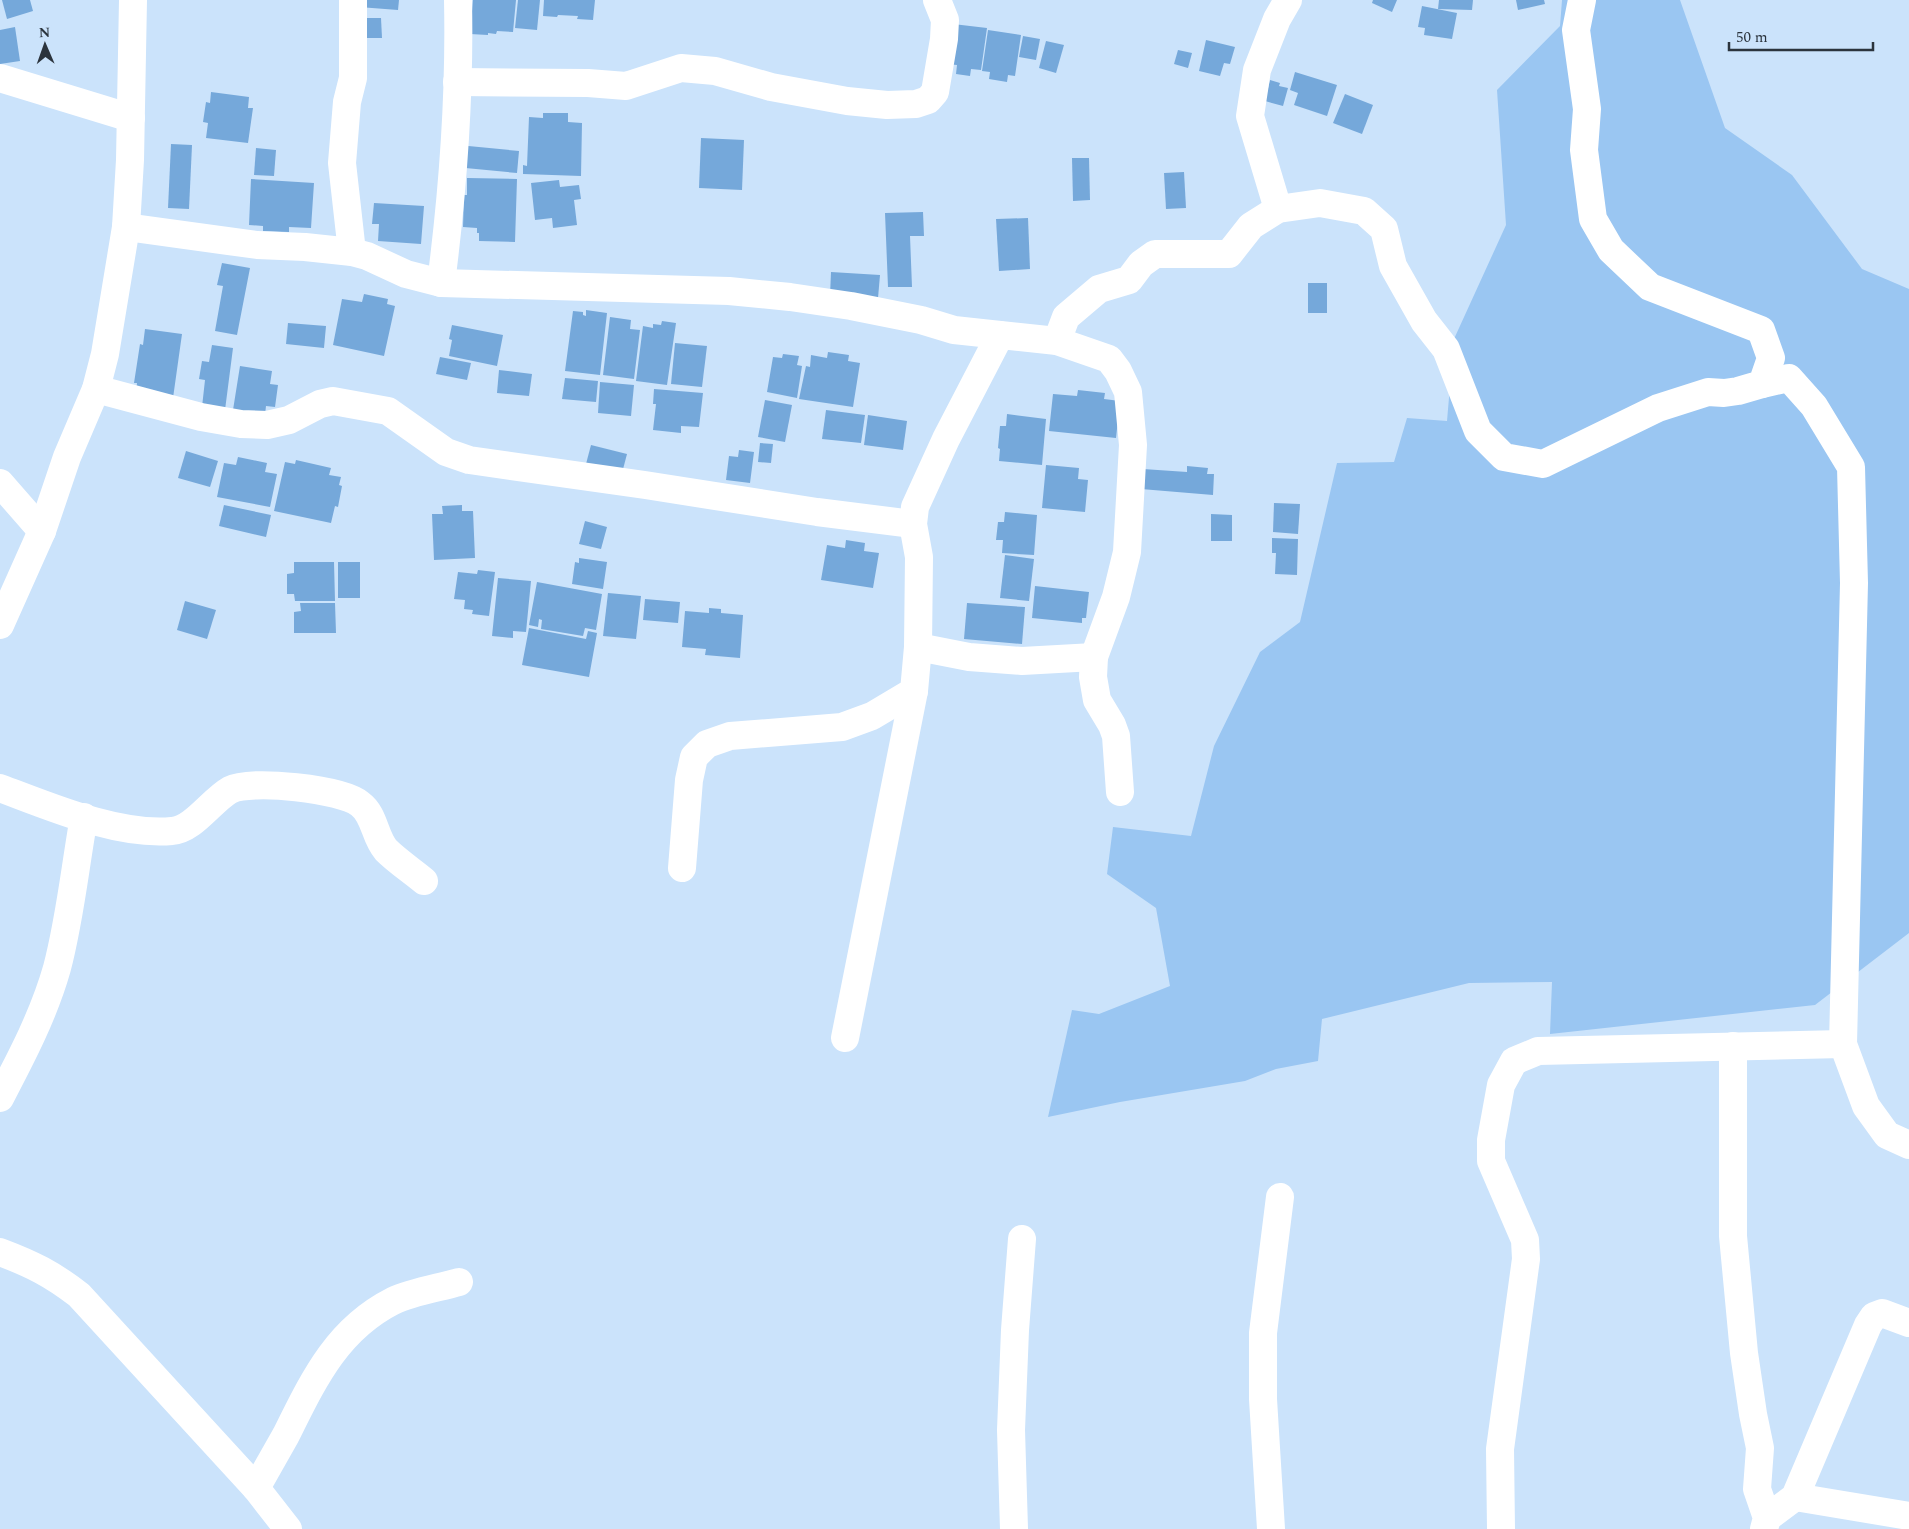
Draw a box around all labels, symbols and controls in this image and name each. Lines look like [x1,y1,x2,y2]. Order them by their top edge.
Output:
north arrow [20,20,70,70]
scale bar [1729,20,1873,52]
text: N [38,22,51,43]
text: 50 m [1736,26,1768,49]

